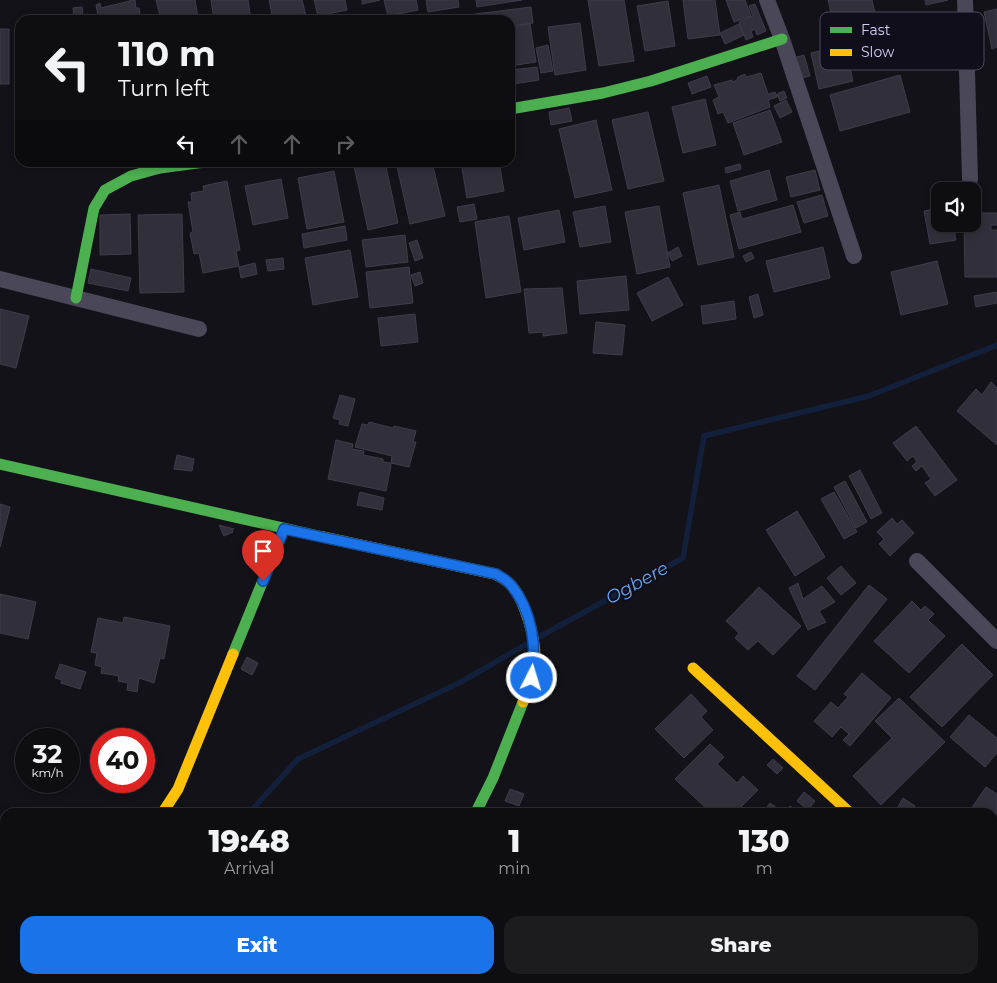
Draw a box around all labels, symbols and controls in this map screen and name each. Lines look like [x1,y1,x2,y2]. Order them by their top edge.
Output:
legend [820,12,984,70]
text: Fast [861,21,891,39]
text: 110 m [118,32,216,75]
icon: left [35,35,100,100]
text: Slow [861,43,895,61]
text: Turn left [118,75,210,102]
icon: left [172,130,200,158]
icon: ahead [225,130,253,158]
icon: ahead [278,130,306,158]
icon: right [331,130,359,158]
map controls [931,182,981,232]
button: sound [931,182,981,232]
pin [242,530,284,581]
icon: arrive [249,537,277,565]
water label: Ogbere [602,557,672,609]
position arrow [505,651,557,703]
speed limit sign: 40 [90,728,155,793]
text: 32 [33,739,62,769]
text: km/h [31,765,64,780]
text: 19:48 [208,823,290,860]
text: 1 [508,823,520,860]
text: 130 [739,823,790,860]
text: Arrival [224,859,274,878]
text: min [498,859,530,878]
text: m [756,859,773,878]
button: Exit [20,916,494,974]
button: Share [504,916,978,974]

